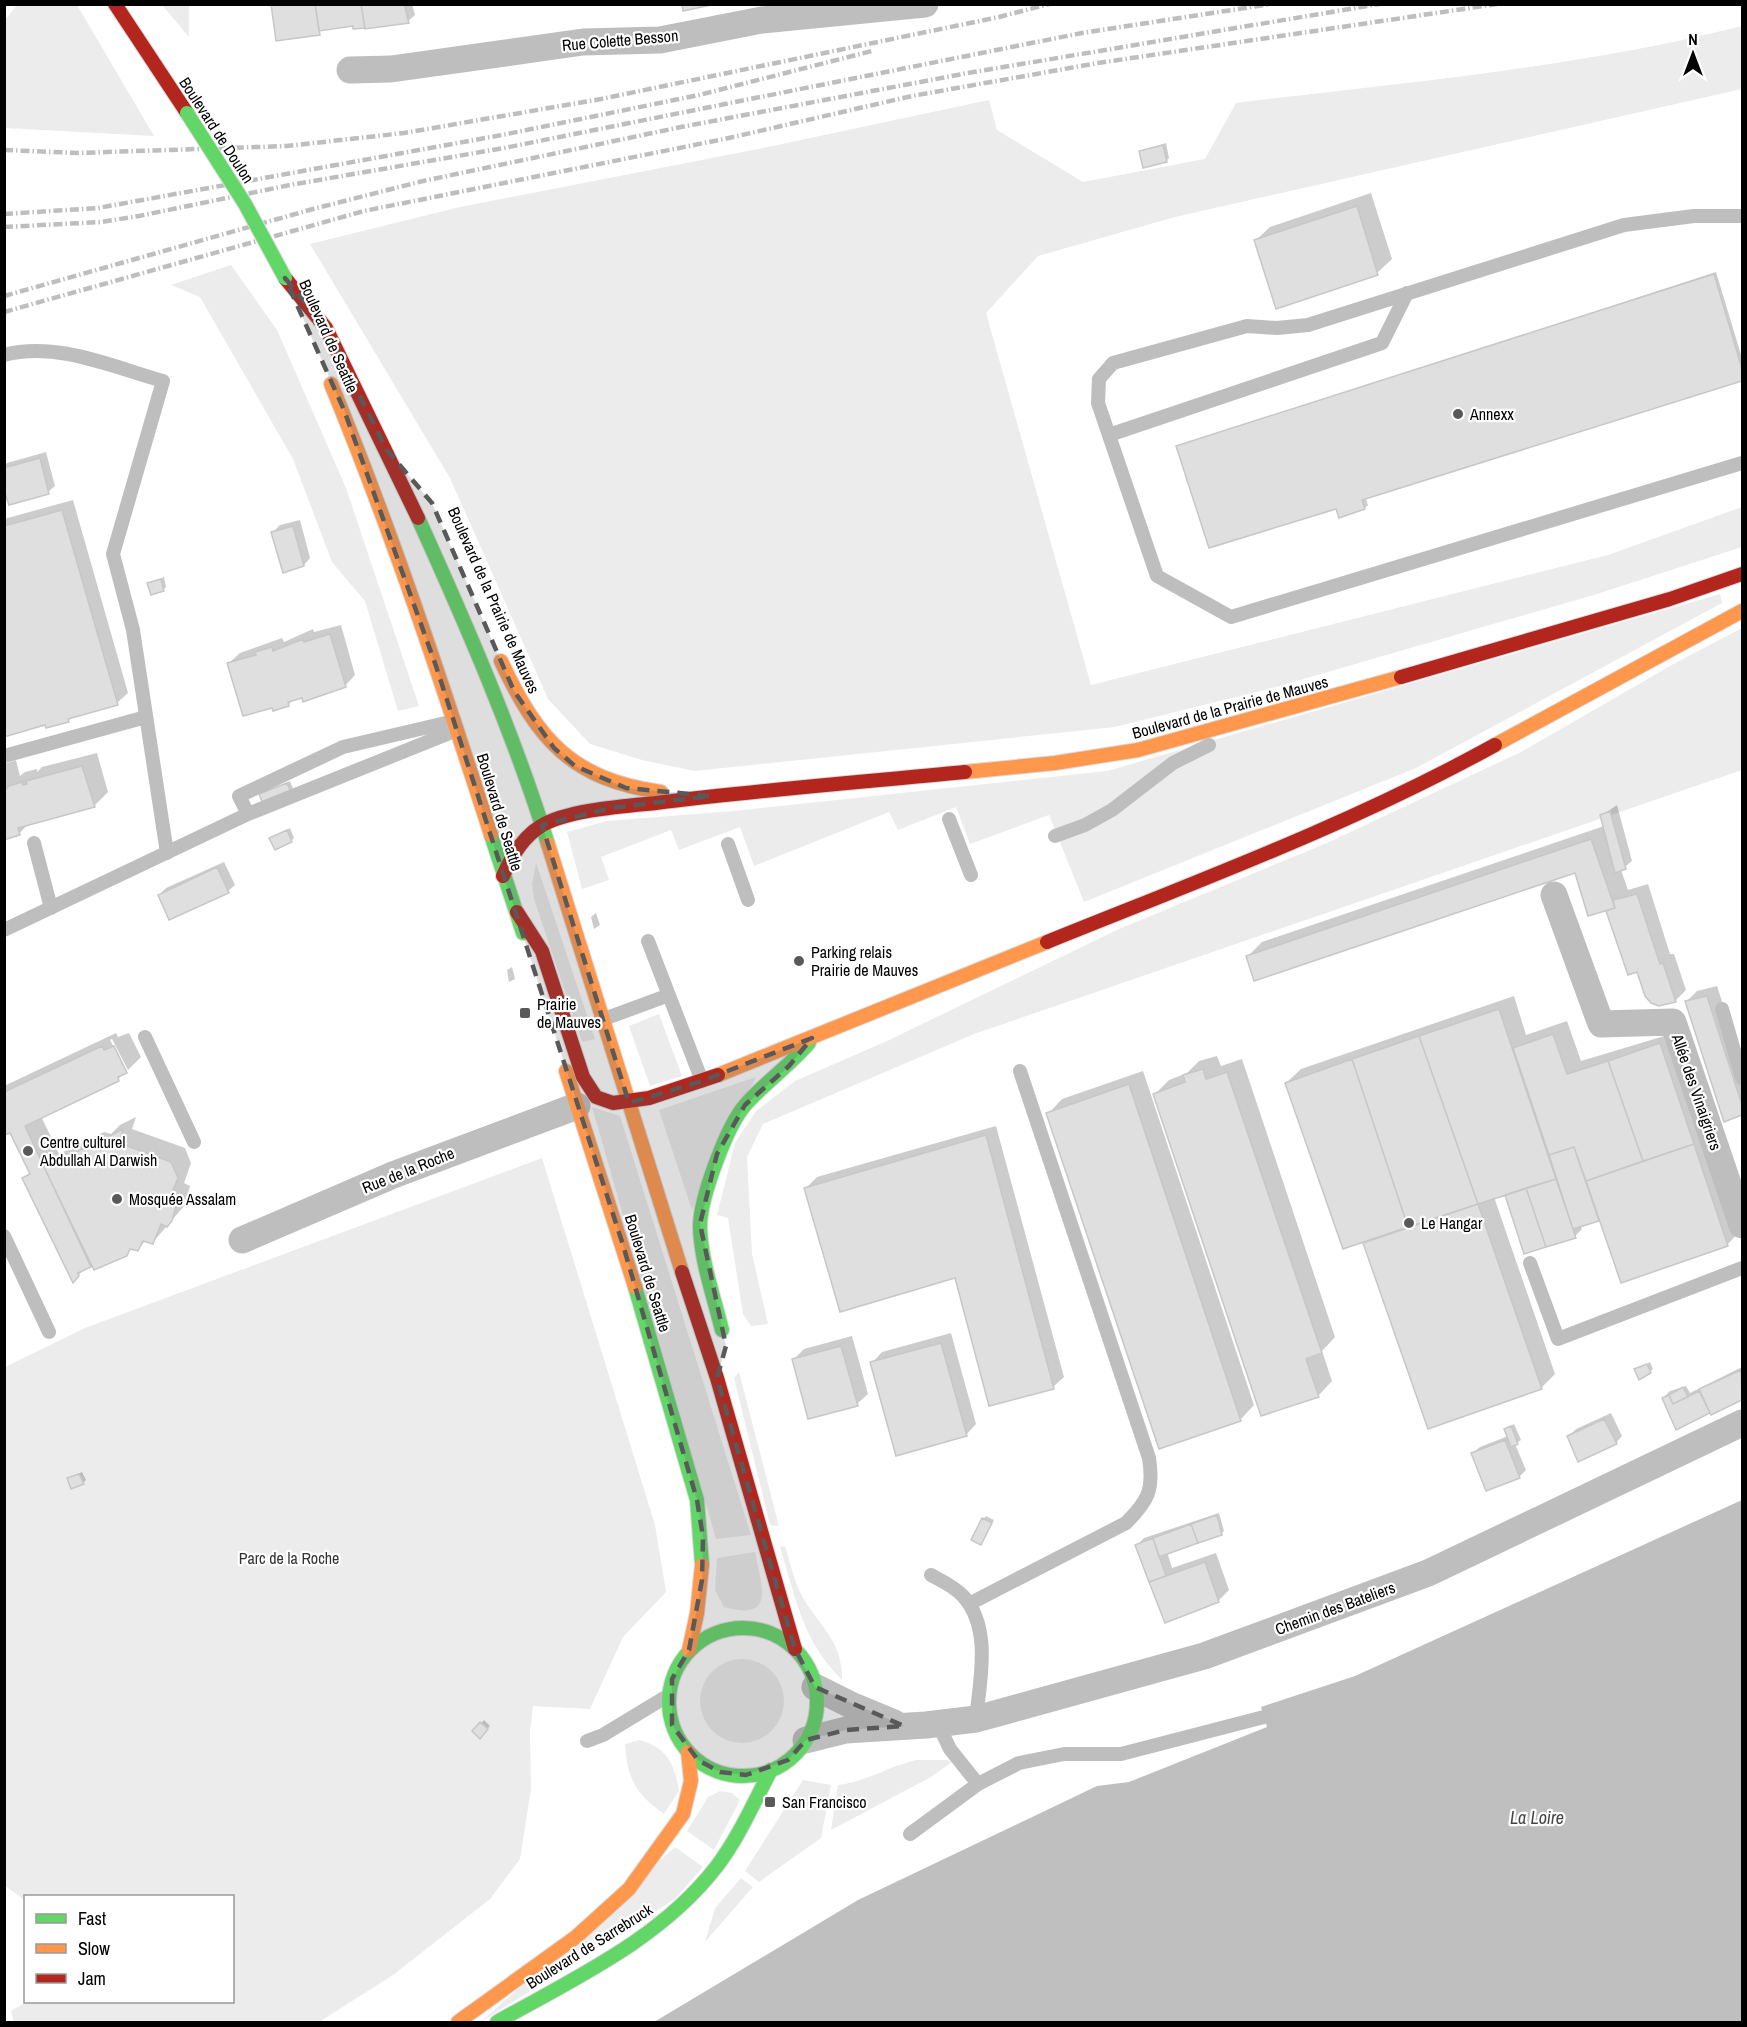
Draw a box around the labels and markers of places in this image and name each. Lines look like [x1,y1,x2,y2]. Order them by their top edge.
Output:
place label: Annexx [1469,403,1514,425]
marker: Annexx [1451,407,1465,421]
place label: Parking relais Prairie de Mauves [811,941,918,981]
marker: Parking relais Prairie de Mauves [792,954,806,968]
place label: Prairie de Mauves [537,993,601,1033]
marker: Prairie de Mauves [518,1006,532,1020]
place label: Centre culturel Abdullah Al Darwish [39,1131,157,1171]
marker: Centre culturel Abdullah Al Darwish [21,1144,35,1158]
place label: Mosquée Assalam [129,1188,236,1210]
marker: Mosquée Assalam [110,1192,124,1206]
place label: Le Hangar [1421,1212,1483,1234]
marker: Le Hangar [1402,1216,1416,1230]
place label: San Francisco [782,1791,867,1813]
marker: San Francisco [763,1795,777,1809]

